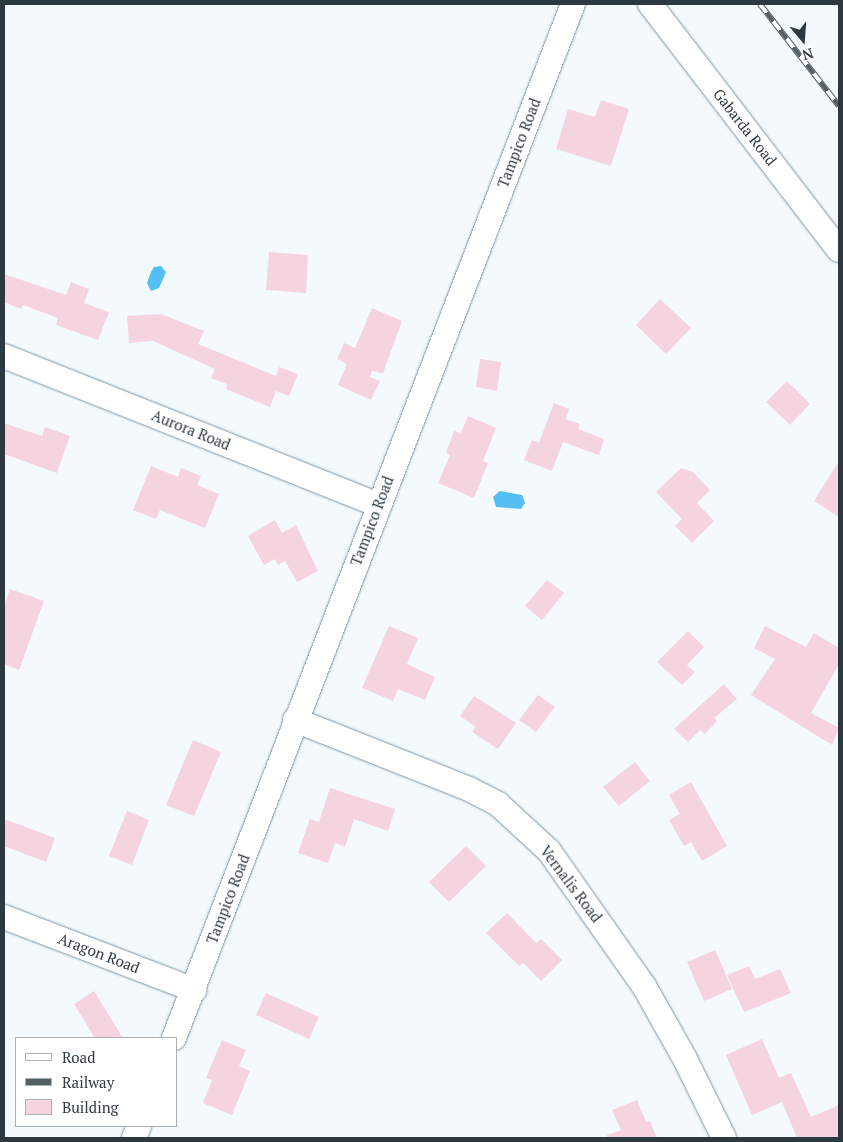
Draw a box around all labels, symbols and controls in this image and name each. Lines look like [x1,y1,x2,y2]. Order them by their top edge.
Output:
north arrow [778,15,828,65]
text: N [800,44,816,65]
street label: Gabarda Road [709,85,781,169]
street label: Tampico Road [494,96,544,190]
street label: Aurora Road [149,406,233,454]
street label: Tampico Road [347,474,397,568]
street label: Vernalis Road [536,842,606,926]
street label: Tampico Road [203,852,253,946]
street label: Aragon Road [56,929,142,977]
legend [15,1037,178,1127]
text: Road [62,1047,95,1067]
text: Railway [62,1072,114,1092]
text: Building [62,1097,119,1117]

